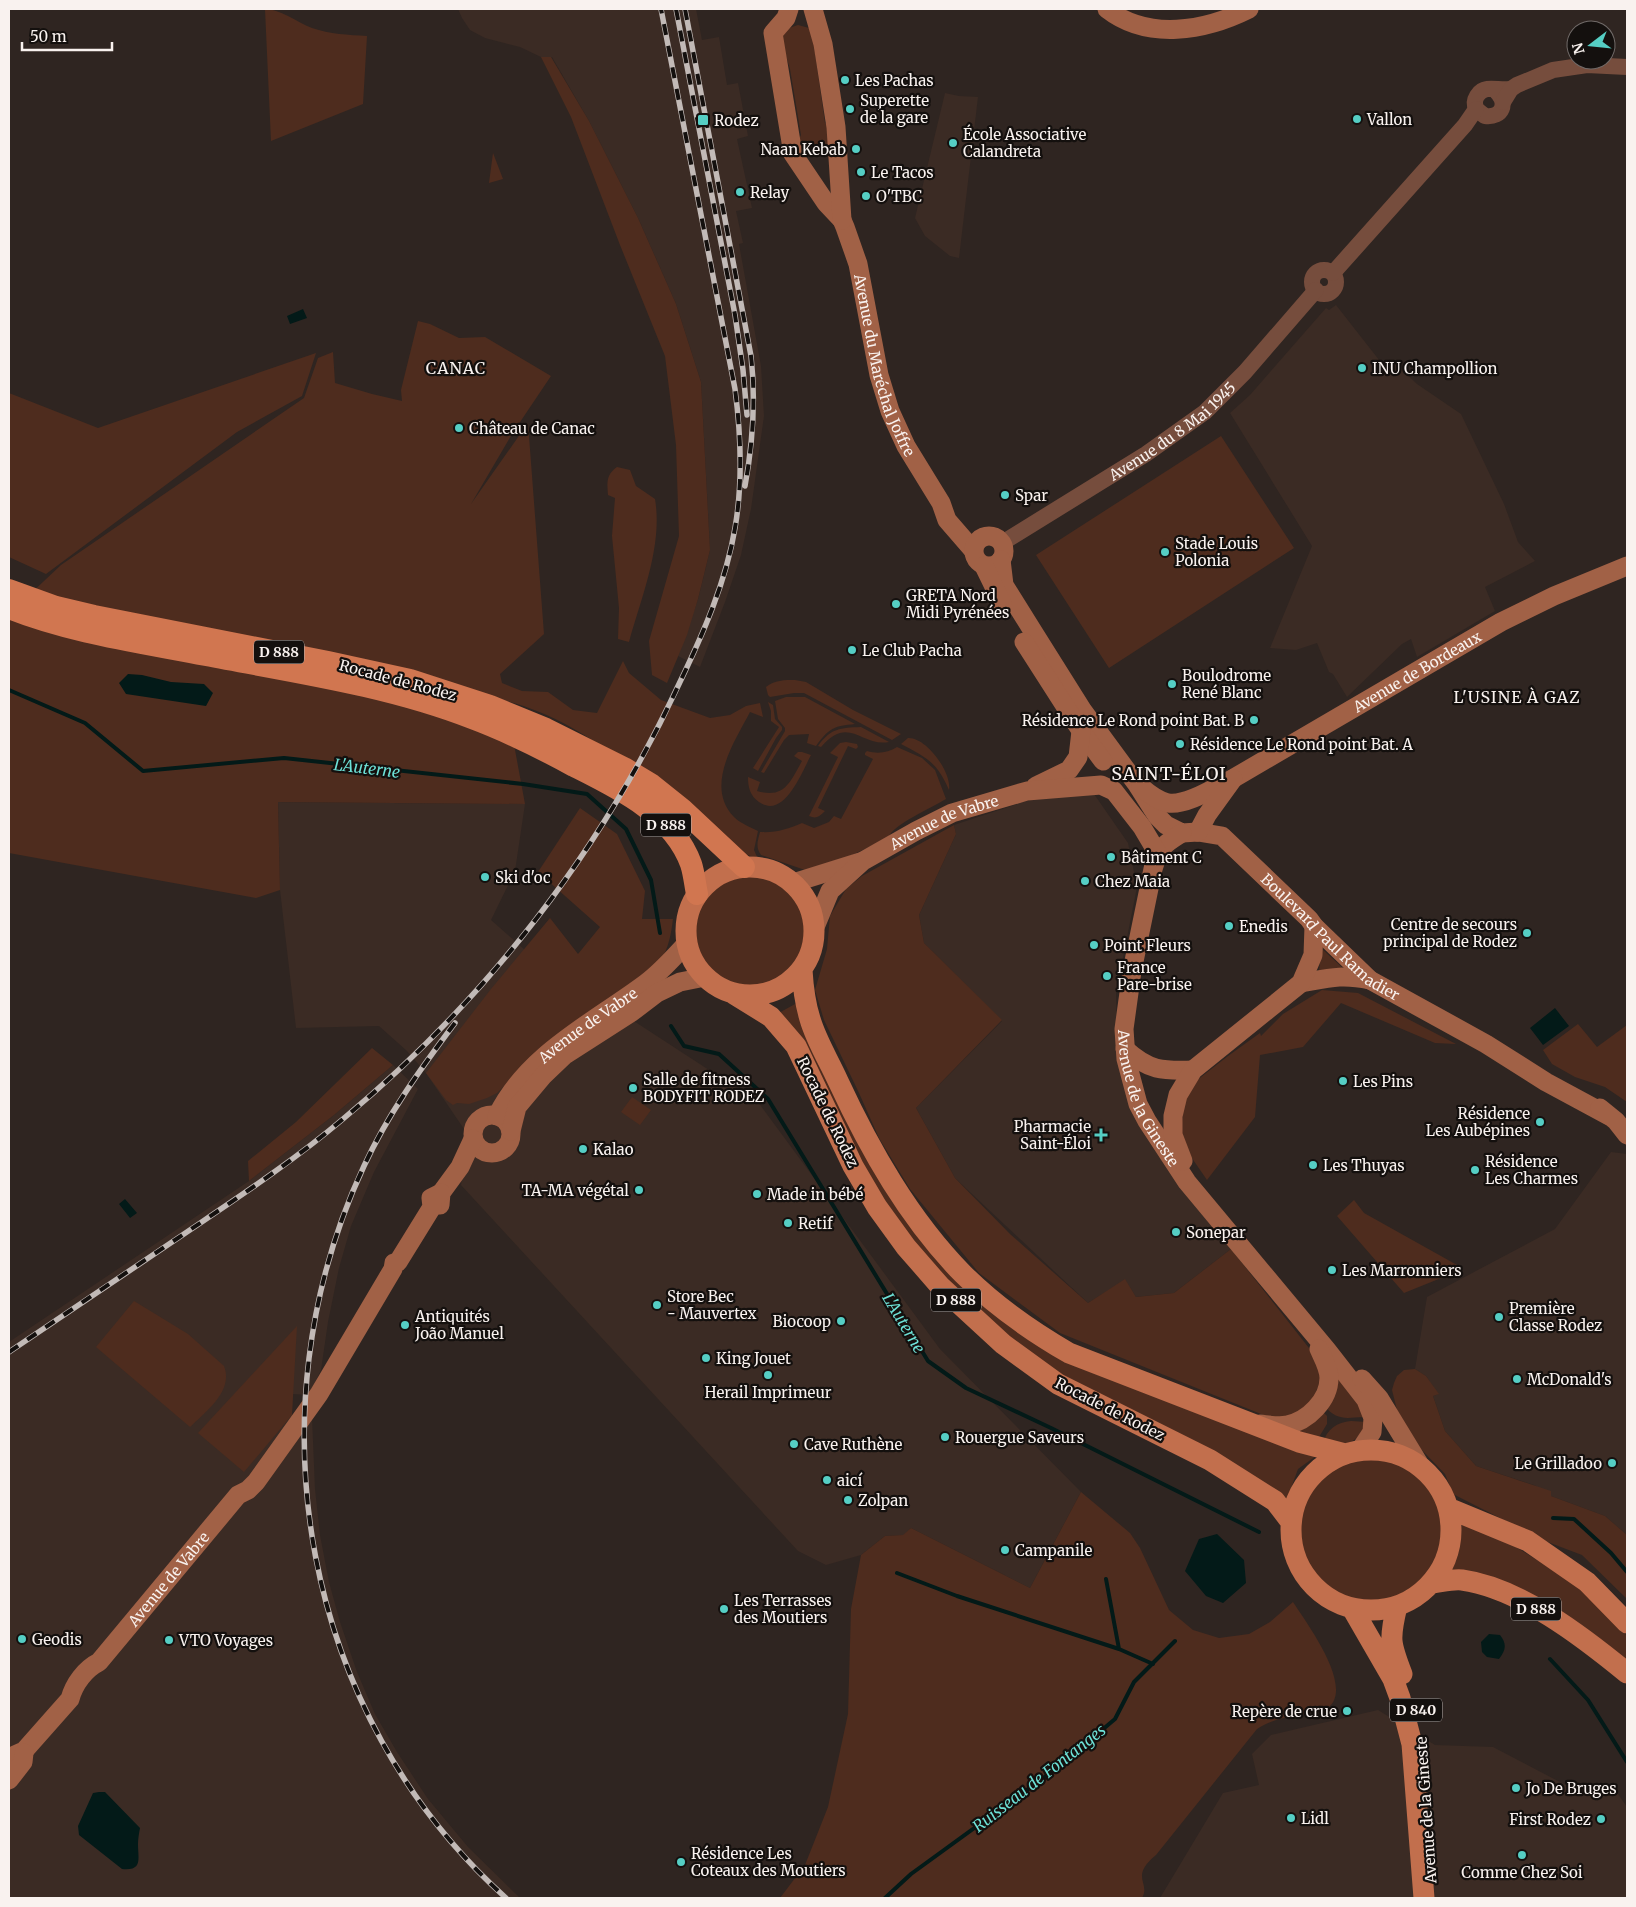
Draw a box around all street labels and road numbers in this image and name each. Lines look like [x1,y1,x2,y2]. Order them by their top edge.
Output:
street label: Avenue du Maréchal Joffre [850,271,920,460]
street label: Avenue du 8 Mai 1945 [1104,378,1239,485]
street label: Avenue de Bordeaux [1348,626,1485,717]
road number: D 888 [254,640,304,664]
street label: Rocade de Rodez [337,655,459,705]
street label: Avenue de Vabre [885,790,1001,854]
road number: D 888 [641,814,691,836]
street label: Boulevard Paul Ramadier [1257,869,1403,1004]
street label: Avenue de Vabre [533,983,641,1068]
street label: Avenue de la Gineste [1114,1028,1184,1170]
street label: Rocade de Rodez [793,1054,863,1170]
road number: D 888 [931,1288,981,1312]
street label: Rocade de Rodez [1052,1373,1168,1445]
street label: Avenue de Vabre [123,1528,213,1631]
road number: D 888 [1511,1598,1561,1620]
road number: D 840 [1390,1698,1442,1722]
street label: Avenue de la Gineste [1411,1736,1441,1885]

